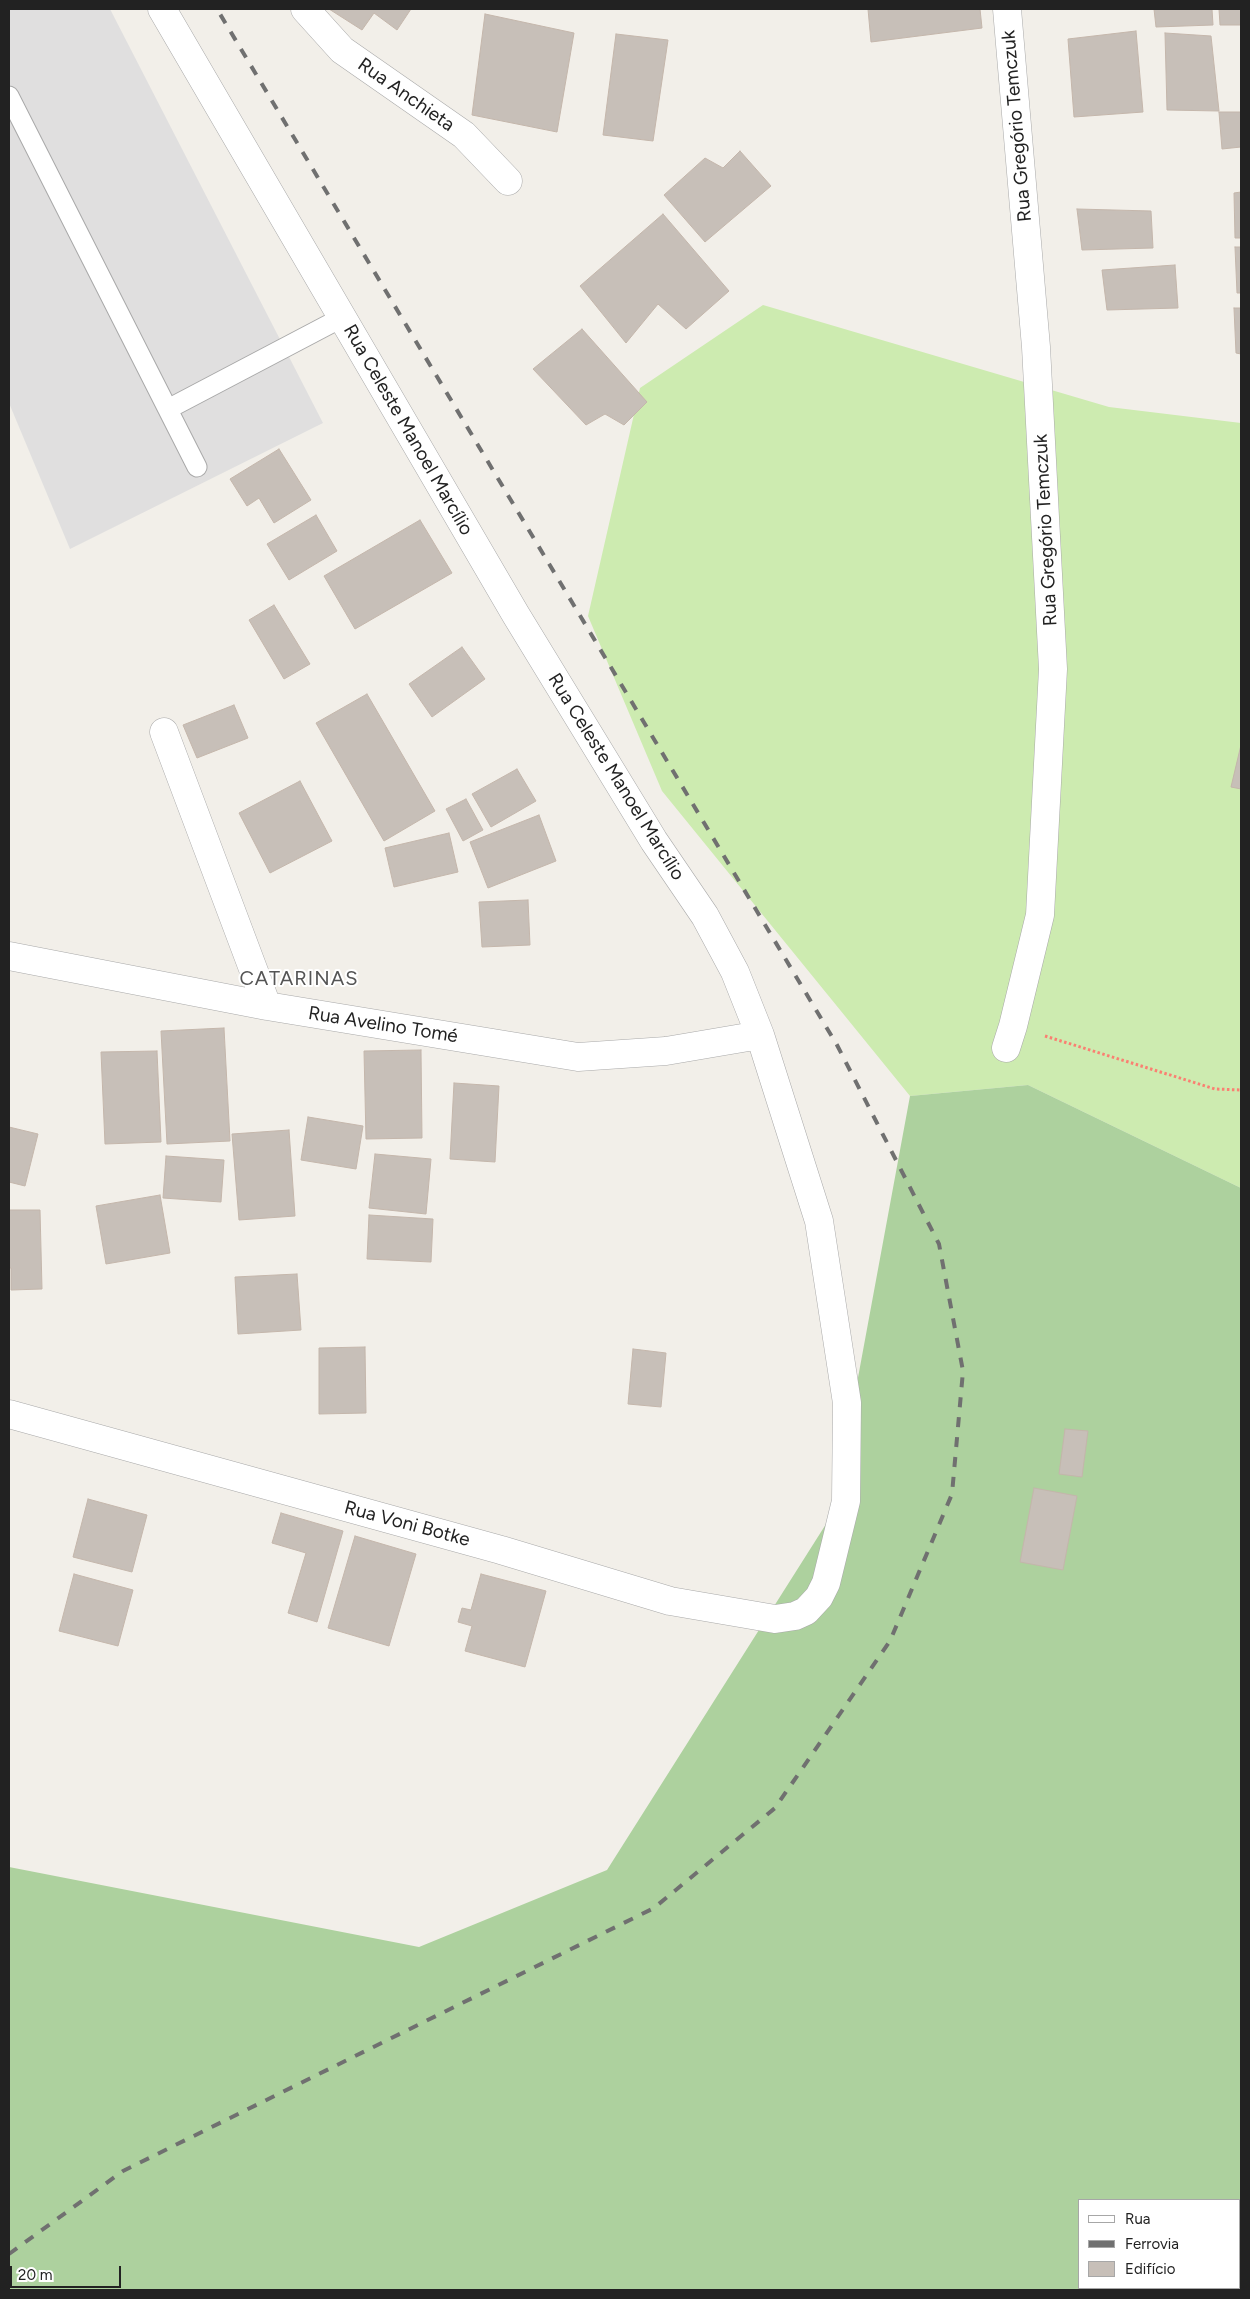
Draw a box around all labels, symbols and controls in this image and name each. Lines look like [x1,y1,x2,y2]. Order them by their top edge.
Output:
street label: Rua Gregório Temczuk [997,29,1037,223]
street label: Rua Anchieta [353,53,459,137]
street label: Rua Celeste Manoel Marcílio [338,321,478,539]
street label: Rua Gregório Temczuk [1030,433,1062,627]
street label: Rua Celeste Manoel Marcílio [543,669,689,885]
district label: CATARINAS [238,967,360,991]
street label: Rua Avelino Tomé [306,1002,460,1048]
street label: Rua Voni Botke [342,1496,472,1552]
legend [1078,2199,1240,2289]
text: Rua [1125,2210,1150,2228]
text: Ferrovia [1125,2235,1179,2253]
scale bar [12,2256,124,2288]
text: Edifício [1125,2260,1175,2278]
text: 20 m [18,2266,52,2284]

